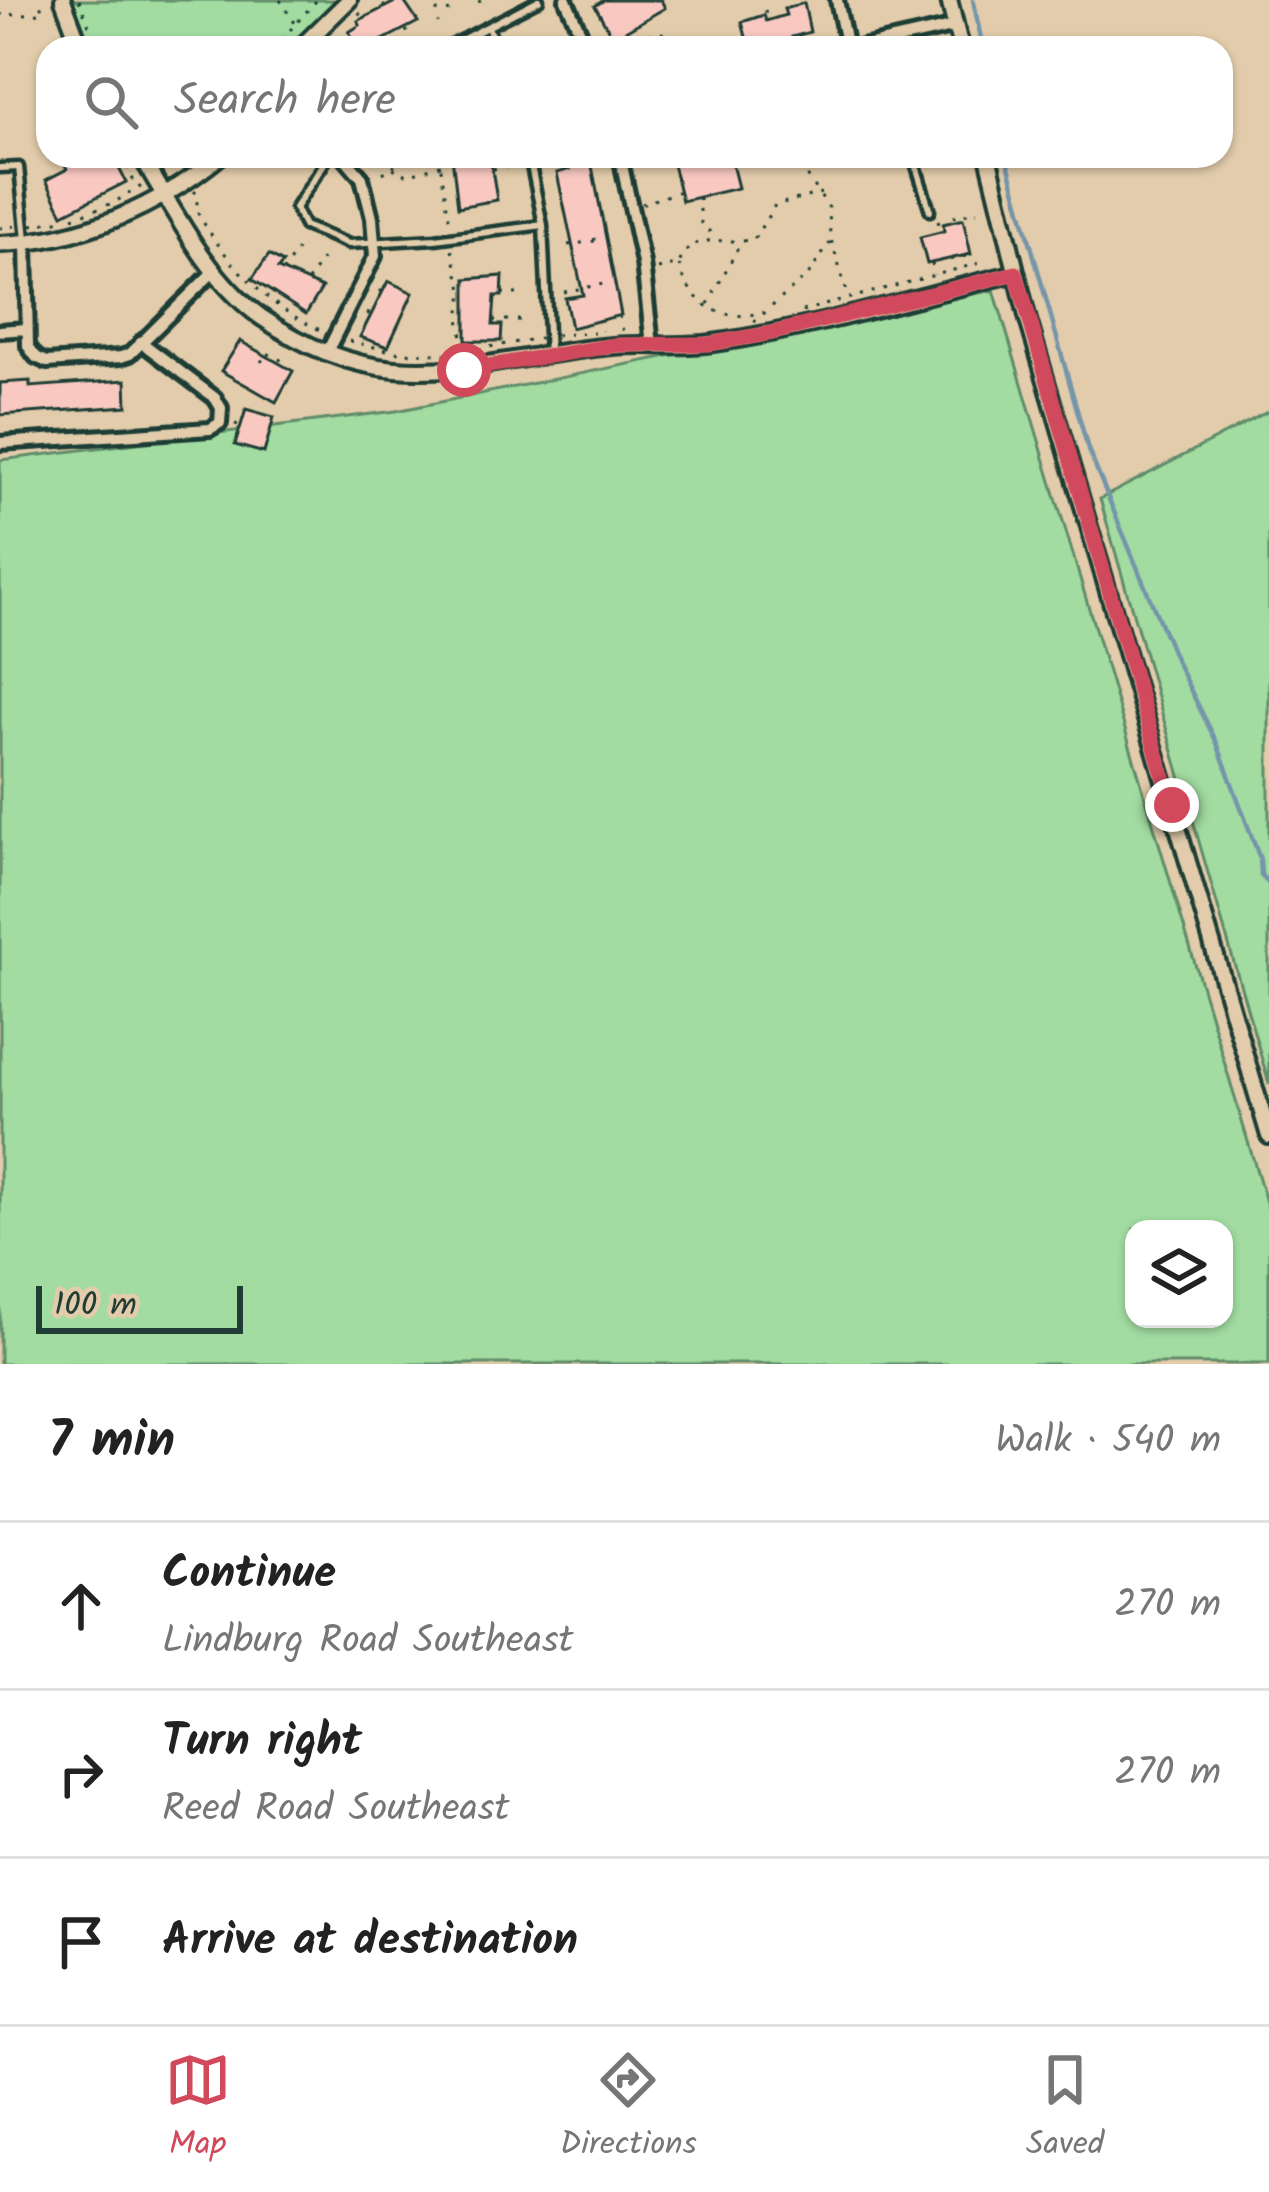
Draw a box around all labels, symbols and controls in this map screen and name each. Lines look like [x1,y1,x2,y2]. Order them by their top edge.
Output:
search box [36,36,1233,168]
text: Search here [174,66,396,138]
icon: search [78,69,144,135]
route start [437,343,491,397]
route end [1145,778,1199,832]
map controls [1125,1220,1233,1328]
button: layers [1125,1220,1233,1328]
scale bar [36,1280,243,1333]
text: 100 m [54,1280,137,1333]
text: 7 min [48,1402,175,1483]
text: Walk · 540 m [995,1411,1221,1473]
text: Continue [162,1539,336,1611]
icon: ahead [48,1573,114,1639]
text: 270 m [1114,1575,1221,1637]
text: Lindburg Road Southeast [162,1611,574,1673]
text: Turn right [162,1707,362,1779]
icon: right [48,1741,114,1807]
text: 270 m [1114,1743,1221,1805]
text: Reed Road Southeast [162,1779,510,1841]
text: Arrive at destination [162,1906,578,1978]
icon: arrive [48,1909,114,1975]
tab: Map [165,2047,231,2172]
tab: Directions [560,2047,697,2172]
tab: Saved [1026,2047,1104,2172]

